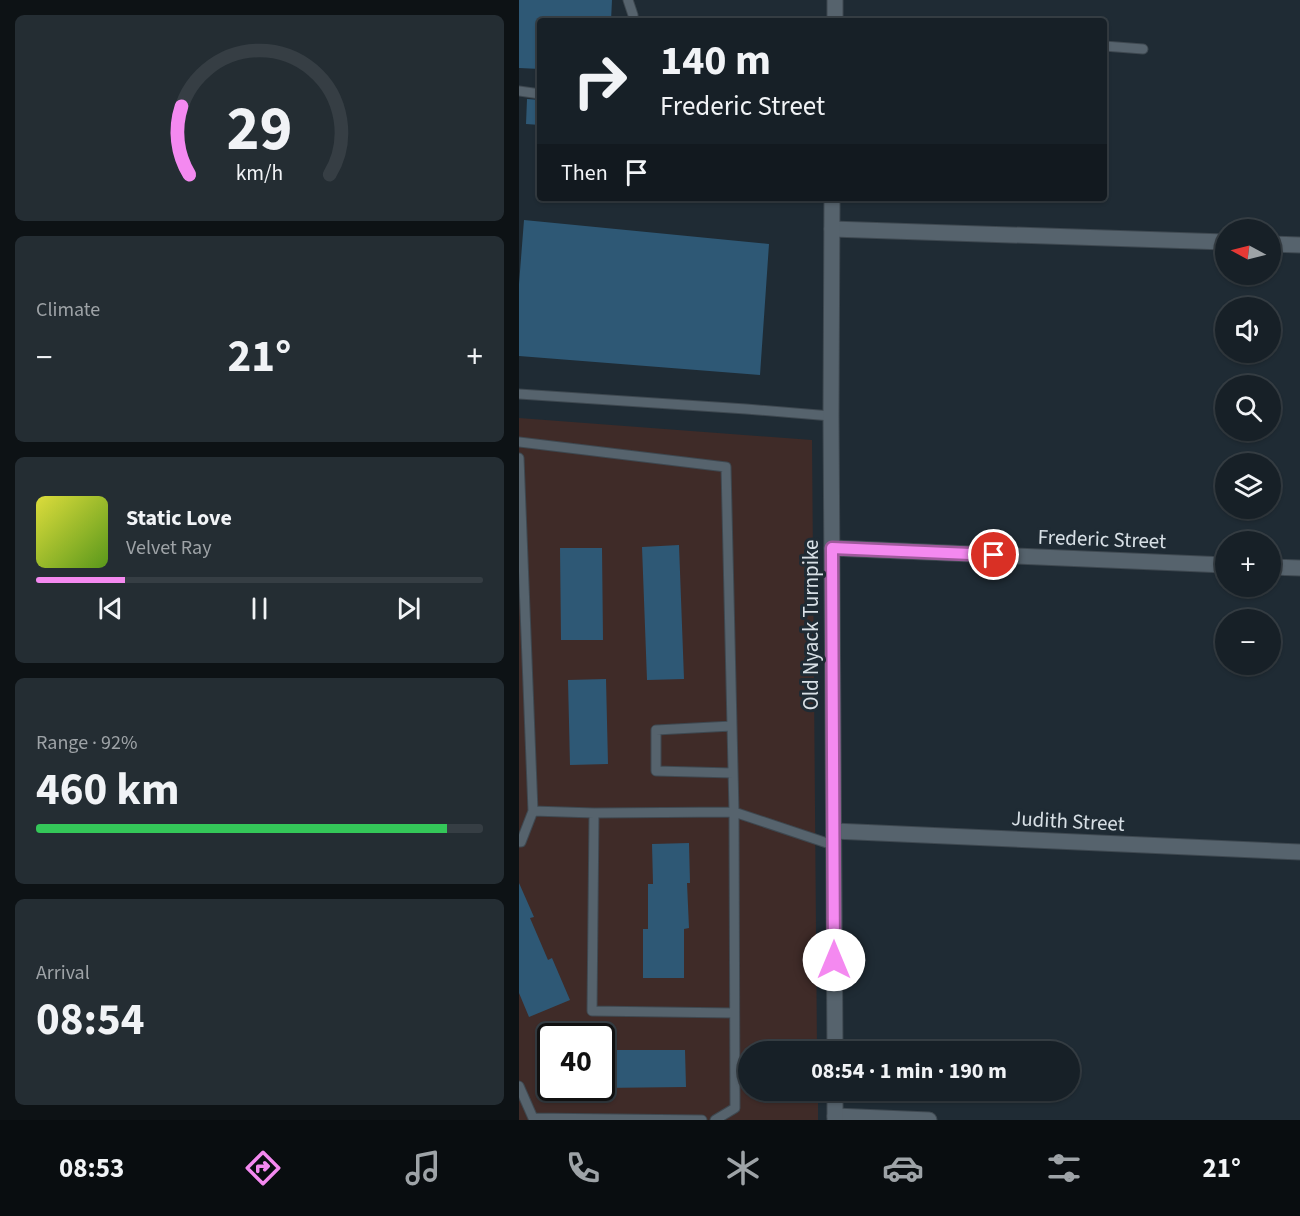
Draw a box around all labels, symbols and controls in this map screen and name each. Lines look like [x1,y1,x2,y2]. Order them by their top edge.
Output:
text: 140 m [660,31,771,91]
icon: right [561,42,639,120]
text: 29 [227,85,292,174]
text: Frederic Street [660,87,825,126]
icon: arrive [620,156,653,189]
text: Then [561,157,608,189]
text: km/h [236,158,283,189]
north arrow [1215,219,1281,285]
map controls [1215,219,1281,675]
text: Climate [36,296,100,324]
button: sound [1215,297,1281,363]
text: 21° [228,325,291,389]
text: − [36,334,52,381]
text: + [467,334,483,381]
button: search [1215,375,1281,441]
button: layers [1215,453,1281,519]
text: Static Love [126,502,232,534]
street label: Frederic Street [1037,522,1167,556]
pin [968,529,1019,580]
button: + [1215,531,1281,597]
text: Velvet Ray [126,534,212,562]
icon: arrive [977,538,1010,571]
street label: Old Nyack Turnpike [796,540,826,710]
icon: previous [94,592,127,625]
icon: pause [243,592,276,625]
icon: next [392,592,425,625]
button: − [1215,609,1281,675]
text: Range · 92% [36,729,137,757]
text: 460 km [36,758,180,822]
street label: Judith Street [1010,803,1126,839]
position arrow [802,928,866,992]
text: Arrival [36,959,90,987]
text: 08:54 [36,988,145,1052]
speed limit sign: 40 [537,1023,615,1101]
text: 08:54 · 1 min · 190 m [811,1055,1007,1087]
icon: directions [242,1147,284,1189]
icon: music [402,1147,444,1189]
icon: phone [562,1147,604,1189]
icon: climate [722,1147,764,1189]
icon: car [882,1147,924,1189]
icon: filters [1043,1147,1085,1189]
text: 08:53 [59,1149,124,1188]
text: 21° [1203,1149,1241,1188]

